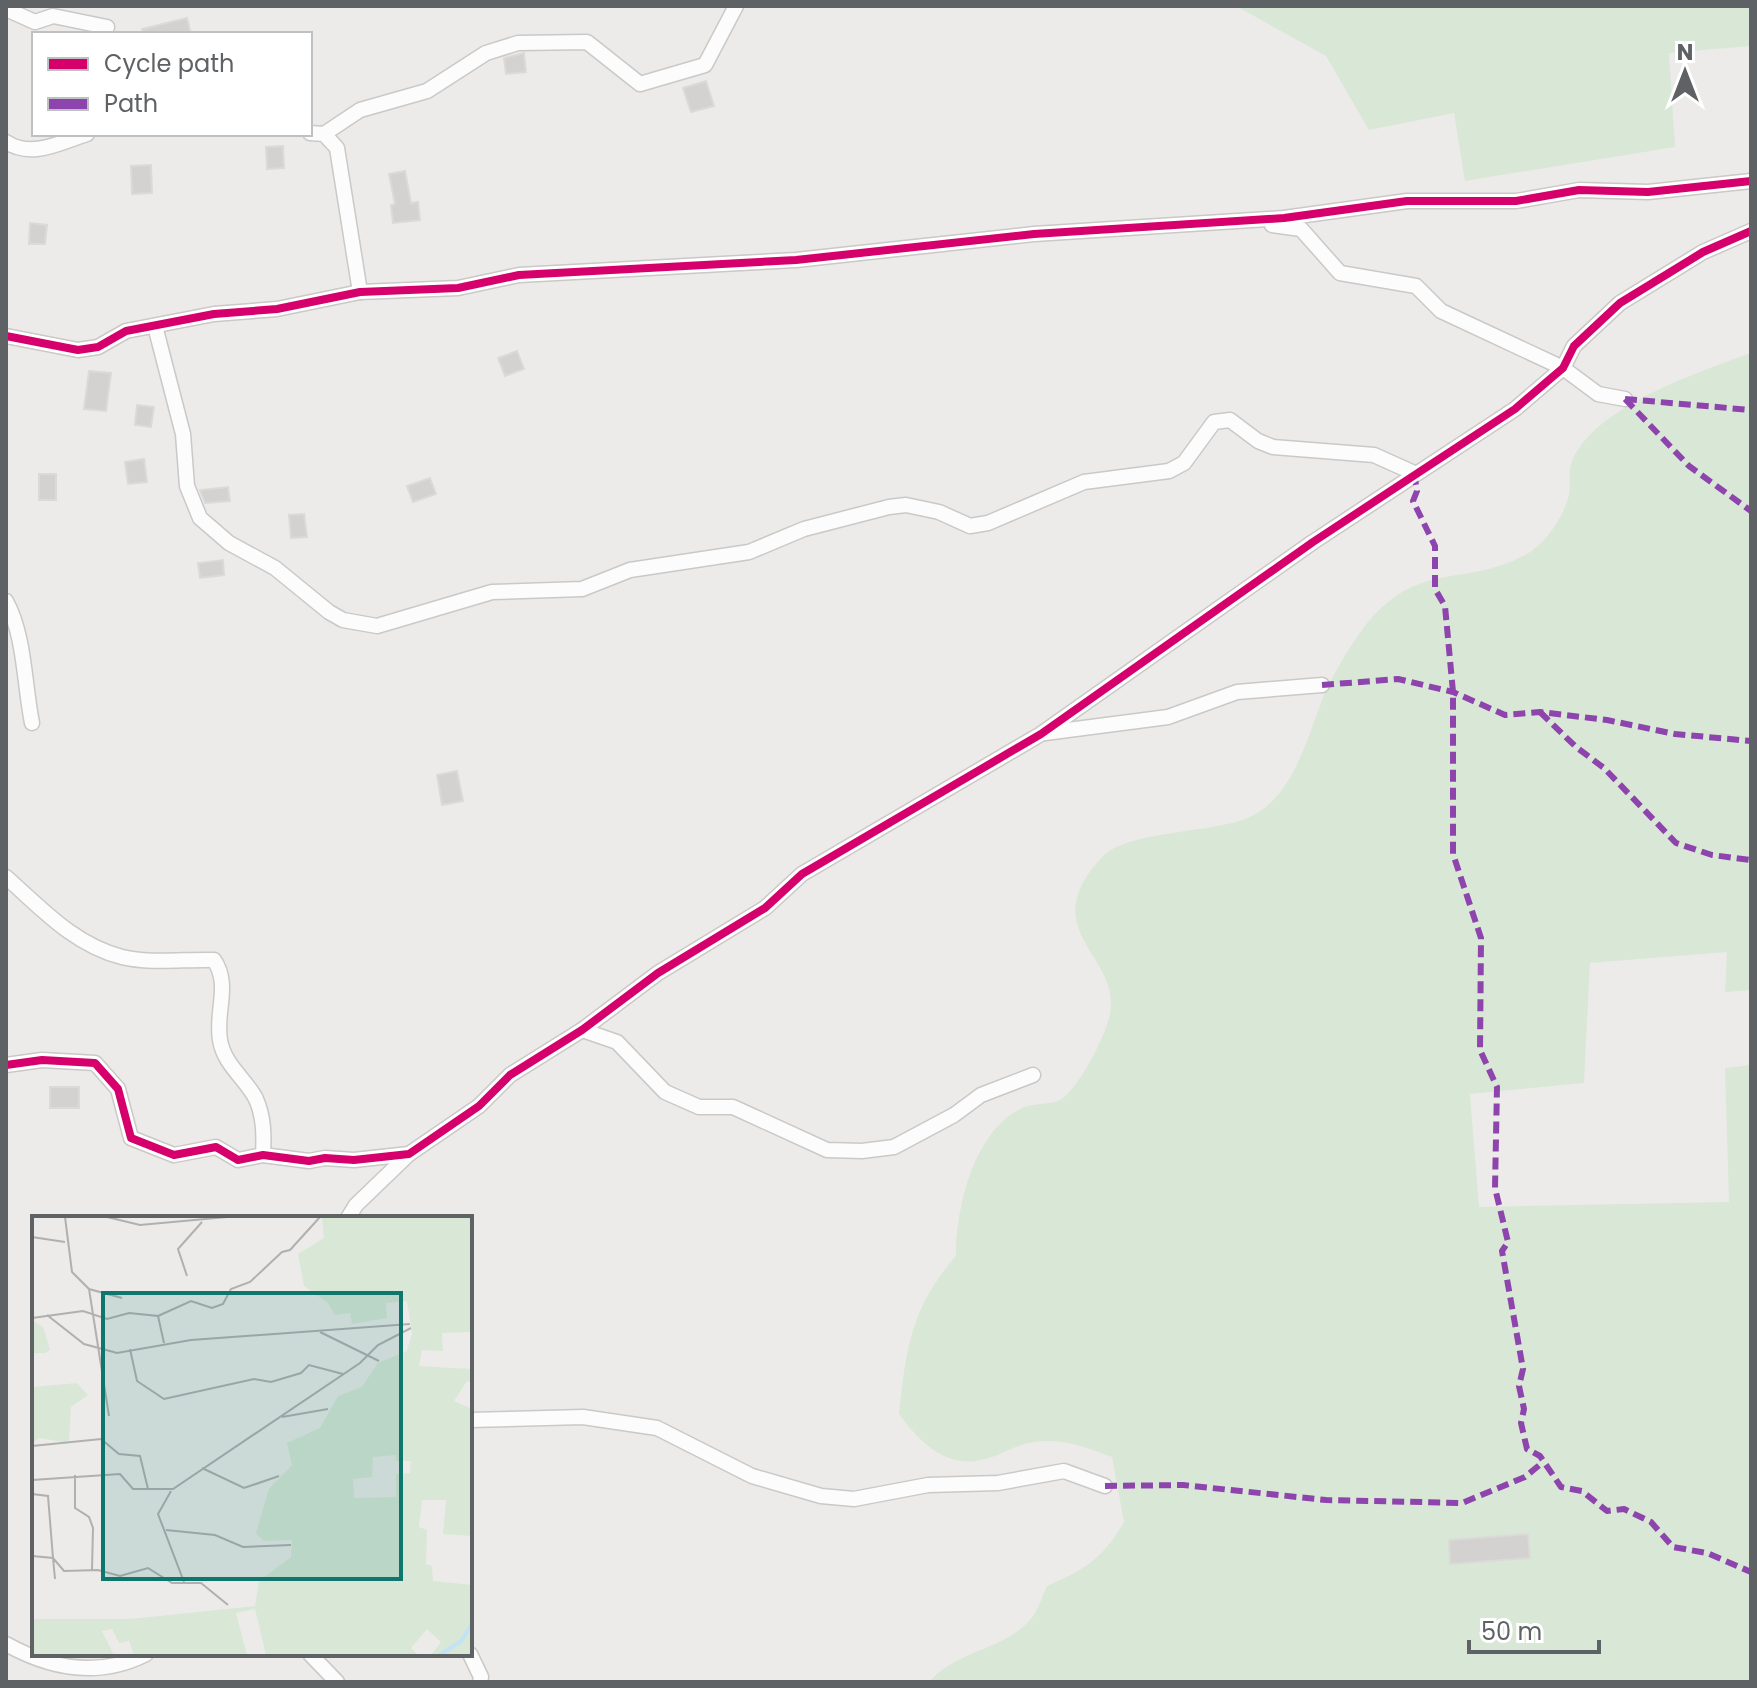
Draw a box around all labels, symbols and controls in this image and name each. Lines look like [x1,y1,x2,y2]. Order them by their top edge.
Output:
legend [32,32,312,136]
north arrow [1645,32,1725,112]
text: N [1677,37,1693,68]
text: Cycle path [104,47,234,80]
text: Path [104,87,158,120]
inset map [32,1216,472,1656]
scale bar [1469,1604,1599,1654]
text: 50 m [1481,1615,1542,1648]

